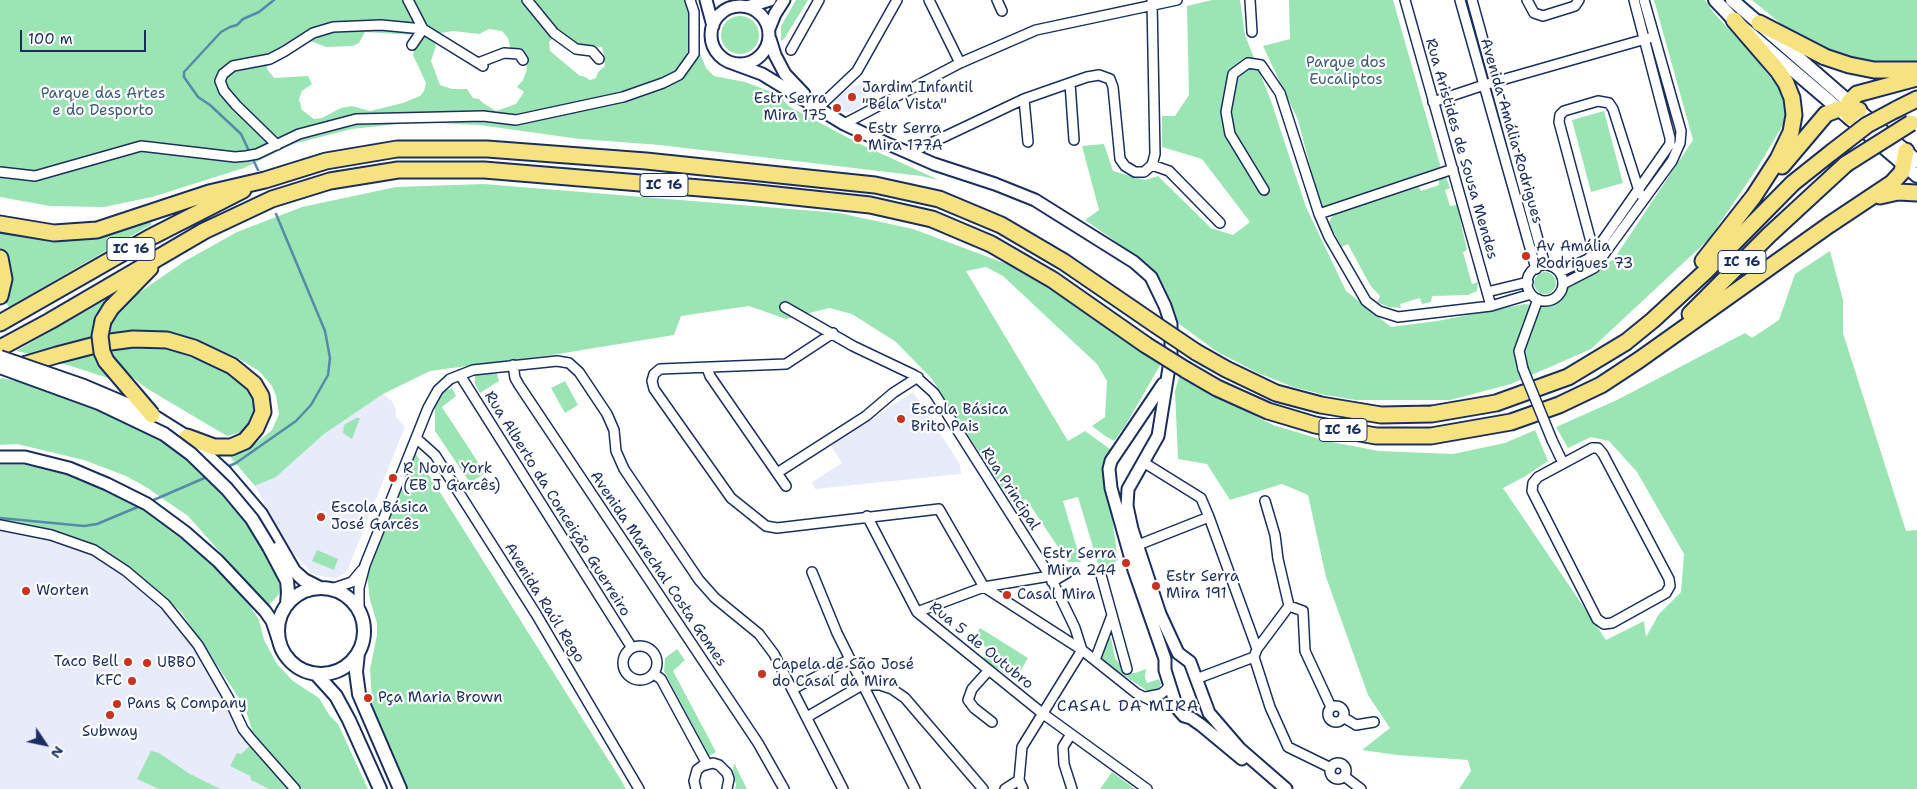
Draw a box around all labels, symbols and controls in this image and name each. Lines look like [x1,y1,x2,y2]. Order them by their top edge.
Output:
scale bar [22,20,149,52]
text: 100 m [28,29,73,49]
street label: Rua Aristides de Sousa Mendes [1421,36,1501,262]
street label: Avenida Amália Rodrigues [1476,36,1546,226]
park label: Parque dos Eucaliptos [1306,54,1386,89]
place label: Jardim Infantil "Bela Vista" [862,79,973,114]
park label: Parque das Artes e do Desporto [41,85,165,120]
place label: Estr Serra Mira 175 [754,90,827,125]
marker: Jardim Infantil "Bela Vista" [846,91,858,103]
marker: Estr Serra Mira 175 [831,102,843,114]
place label: Estr Serra Mira 177A [868,120,943,155]
marker: Estr Serra Mira 177A [852,132,864,144]
road number: IC 16 [640,174,688,196]
road number: IC 16 [107,238,155,260]
place label: Av Amália Rodrigues 73 [1536,238,1633,273]
marker: Av Amália Rodrigues 73 [1520,250,1532,262]
road number: IC 16 [1718,250,1766,274]
street label: Rua Alberto da Conceição Guerreiro [480,388,634,620]
place label: Escola Básica Brito Pais [911,401,1008,436]
marker: Escola Básica Brito Pais [895,413,907,425]
road number: IC 16 [1319,418,1367,442]
street label: Rua Principal [977,444,1043,534]
place label: R Nova York (EB J Garcês) [403,460,500,495]
street label: Avenida Marechal Costa Gomes [586,468,730,670]
marker: R Nova York (EB J Garcês) [387,472,399,484]
place label: Escola Básica José Garcês [331,499,428,534]
marker: Escola Básica José Garcês [315,511,327,523]
street label: Avenida Raúl Rego [500,540,588,666]
place label: Estr Serra Mira 244 [1043,545,1116,580]
marker: Estr Serra Mira 244 [1120,557,1132,569]
place label: Estr Serra Mira 191 [1166,568,1239,603]
marker: Estr Serra Mira 191 [1150,580,1162,592]
place label: Worten [36,582,89,600]
marker: Worten [20,585,32,597]
place label: Casal Mira [1017,586,1095,604]
marker: Casal Mira [1001,589,1013,601]
street label: Rua 5 de Outubro [925,599,1037,693]
place label: Taco Bell [54,653,118,671]
place label: UBBO [157,654,196,672]
marker: Taco Bell [122,656,134,668]
place label: Capela de São José do Casal da Mira [772,656,914,691]
marker: UBBO [141,657,153,669]
marker: Capela de São José do Casal da Mira [756,668,768,680]
place label: KFC [95,672,122,690]
marker: KFC [126,675,138,687]
place label: Pça Maria Brown [378,689,502,707]
marker: Pça Maria Brown [362,692,374,704]
place label: Pans & Company [127,695,247,713]
district label: CASAL DA MIRA [1055,697,1201,717]
marker: Pans & Company [111,698,123,710]
marker: Subway [104,709,116,721]
north arrow [20,719,70,769]
place label: Subway [82,723,138,741]
text: N [47,743,68,762]

